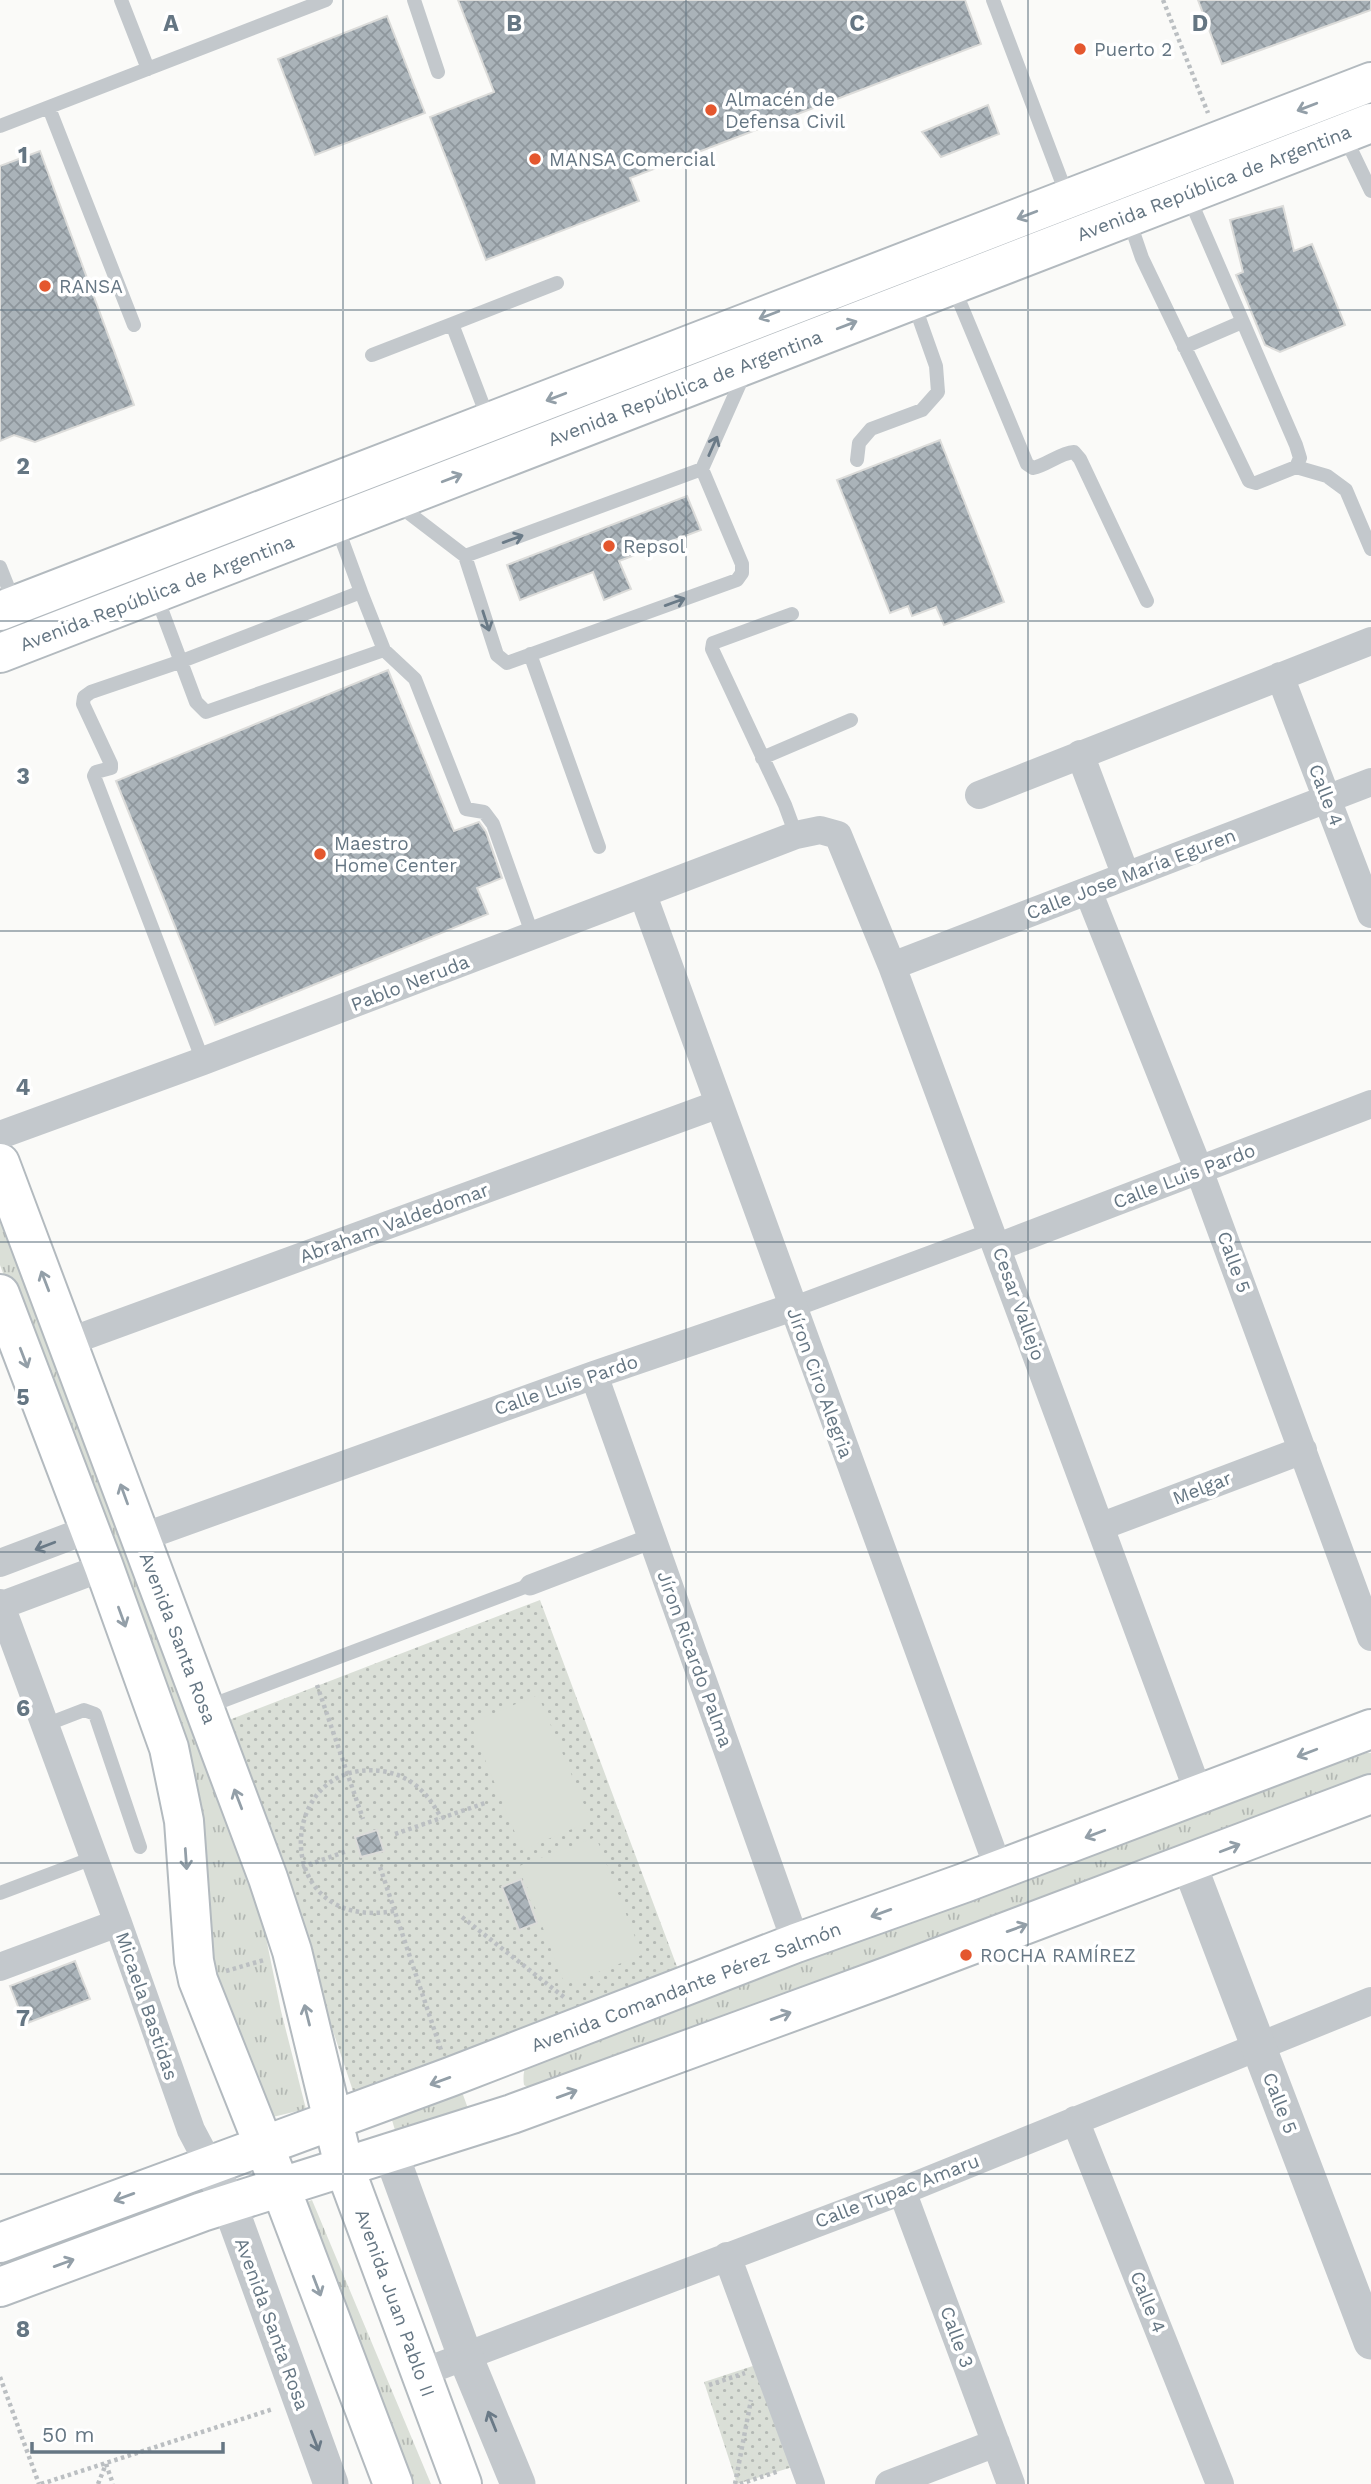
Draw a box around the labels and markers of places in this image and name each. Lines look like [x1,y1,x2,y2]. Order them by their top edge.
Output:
place label: Puerto 2 [1094,38,1172,61]
marker: Puerto 2 [1072,41,1088,57]
place label: Almacén de Defensa Civil [725,88,845,133]
marker: Almacén de Defensa Civil [703,102,719,118]
place label: MANSA Comercial [549,148,715,171]
marker: MANSA Comercial [527,151,543,167]
place label: RANSA [59,275,123,298]
marker: RANSA [37,278,53,294]
place label: Repsol [623,535,686,558]
marker: Repsol [601,538,617,554]
place label: Maestro Home Center [334,832,457,877]
marker: Maestro Home Center [312,846,328,862]
place label: ROCHA RAMÍREZ [980,1944,1136,1967]
marker: ROCHA RAMÍREZ [958,1947,974,1963]

